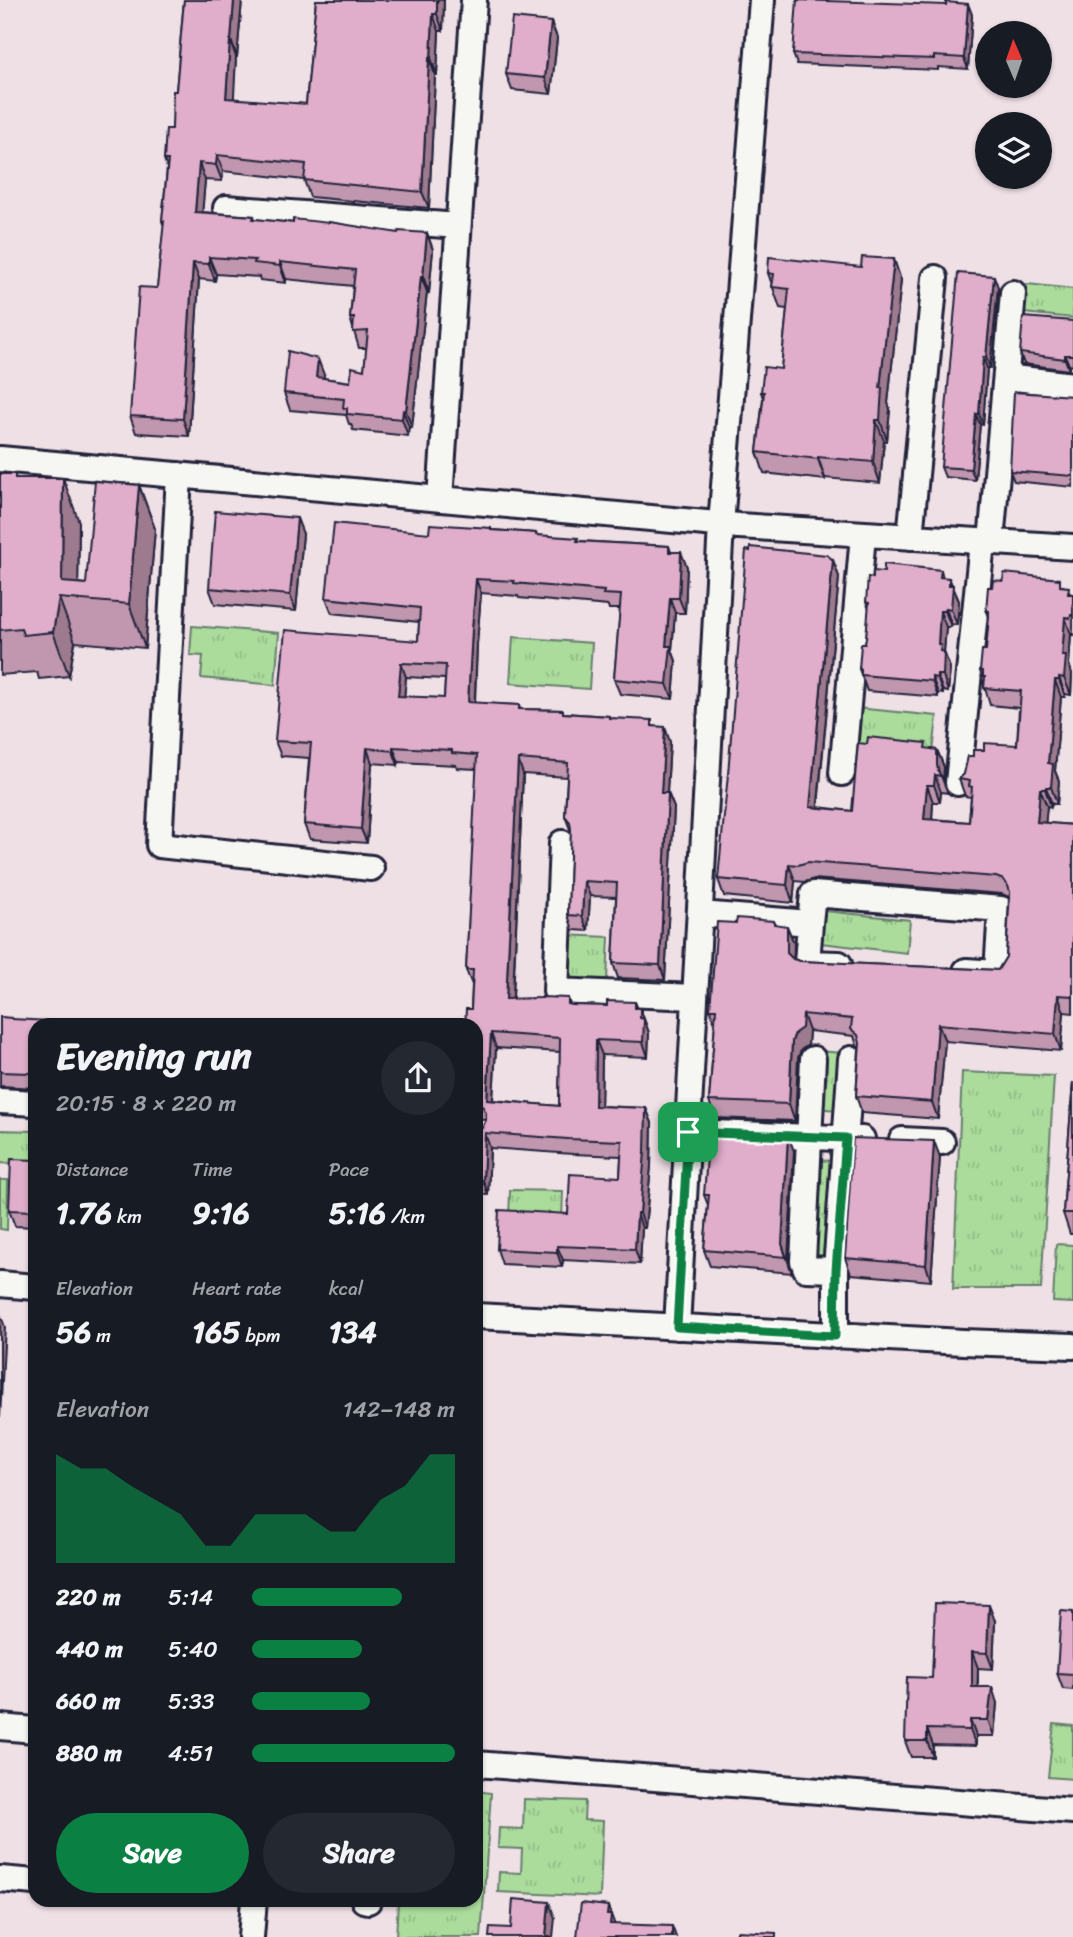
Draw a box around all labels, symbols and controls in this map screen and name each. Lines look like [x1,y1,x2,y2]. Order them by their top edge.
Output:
north arrow [975,21,1052,98]
map controls [975,21,1052,189]
button: layers [975,112,1052,189]
text: Evening run [56,1023,252,1090]
button: share [381,1041,455,1115]
text: 20:15 · 8 × 220 m [56,1083,236,1124]
pin [658,1102,718,1162]
icon: arrive [669,1113,707,1151]
text: Distance [56,1153,128,1186]
text: Time [192,1153,233,1186]
text: Pace [329,1153,369,1186]
text: 1.76 [56,1186,112,1240]
text: 9:16 [192,1186,250,1240]
text: 5:16 [329,1186,386,1240]
text: km [112,1200,142,1233]
text: /km [386,1200,425,1233]
text: Elevation [56,1272,133,1305]
text: Heart rate [192,1272,282,1305]
text: kcal [329,1272,363,1305]
text: 56 [56,1305,91,1359]
text: 165 [192,1305,241,1359]
text: 134 [329,1305,377,1359]
text: m [91,1319,111,1352]
text: bpm [241,1319,281,1352]
text: Elevation [56,1389,149,1430]
text: 142–148 m [343,1389,455,1430]
text: 220 m [56,1577,121,1618]
text: 5:14 [168,1577,213,1618]
text: 440 m [56,1629,123,1670]
text: 5:40 [168,1629,218,1670]
text: 660 m [56,1681,120,1722]
text: 5:33 [168,1681,214,1722]
text: 880 m [56,1733,122,1774]
text: 4:51 [168,1733,213,1774]
button: Save [56,1813,249,1893]
button: Share [263,1813,455,1893]

